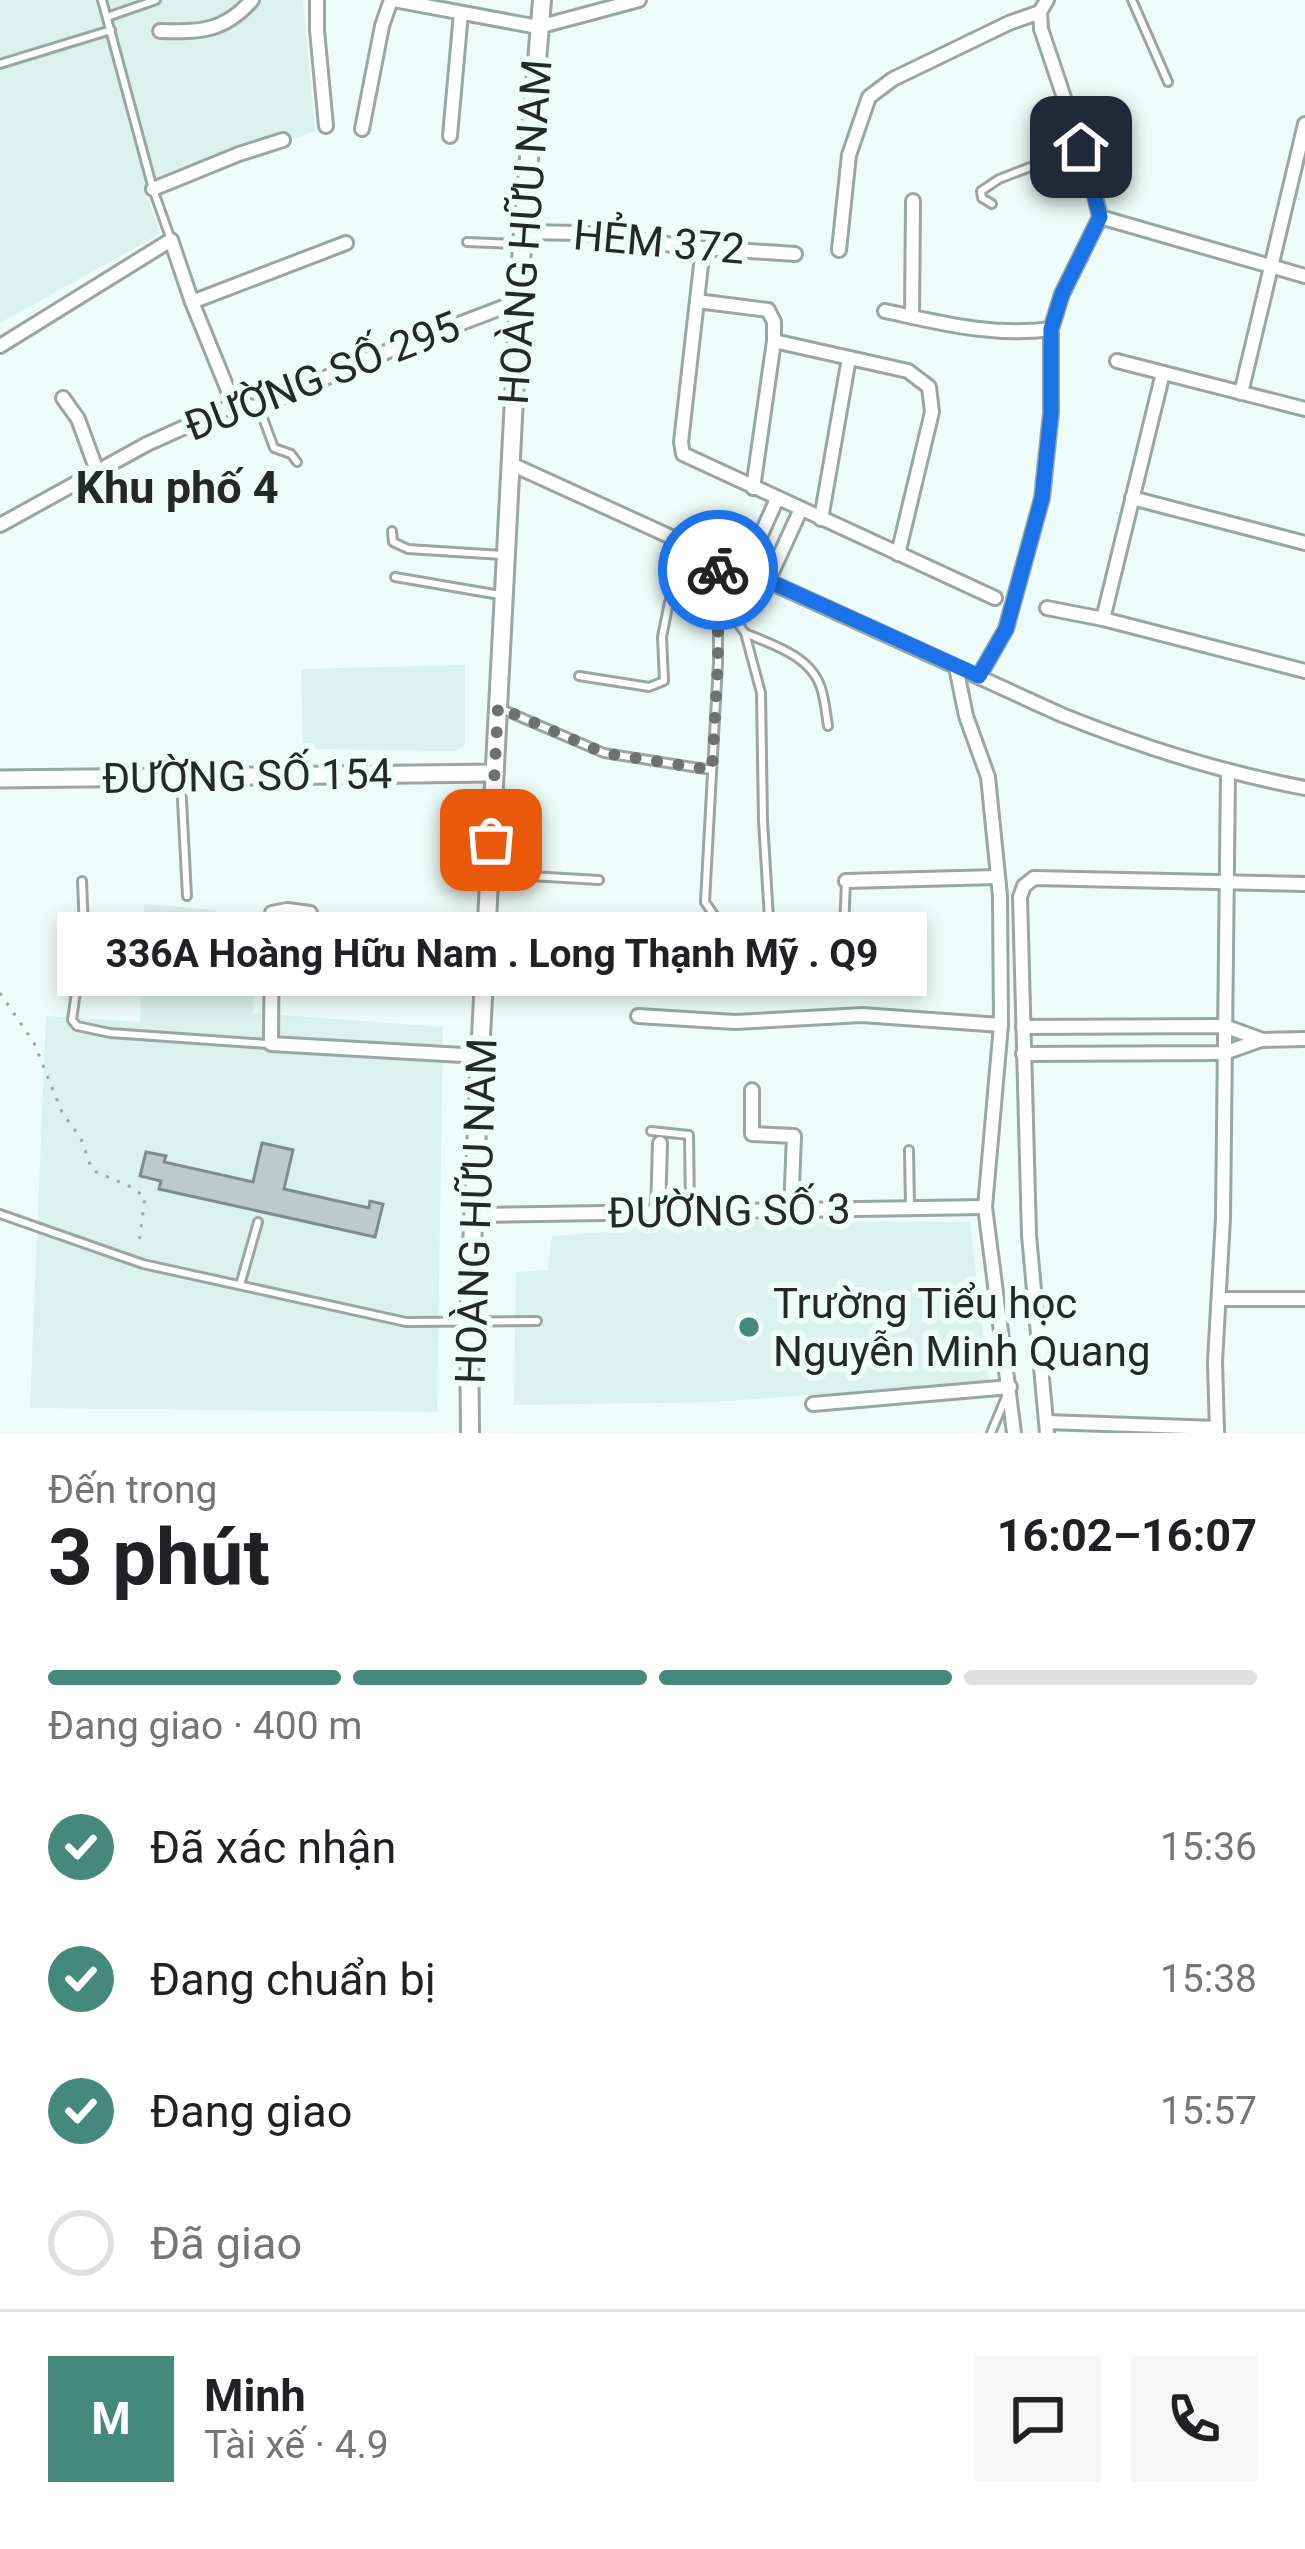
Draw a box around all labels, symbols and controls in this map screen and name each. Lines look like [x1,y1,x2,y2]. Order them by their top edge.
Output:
street label: HOÀNG HỮU NAM [488,58,562,406]
pin [1030,96,1132,198]
icon: home [1048,114,1114,180]
street label: HẺM 372 [571,207,747,274]
street label: ĐƯỜNG SỐ 295 [177,298,466,451]
district label: Khu phố 4 [75,461,279,514]
courier [658,510,778,630]
icon: bike [685,537,751,603]
street label: ĐƯỜNG SỐ 154 [101,746,393,803]
pin [440,789,542,891]
icon: bag [458,807,524,873]
callout: 336A Hoàng Hữu Nam . Long Thạnh Mỹ . Q9 [56,912,926,996]
text: 336A Hoàng Hữu Nam . Long Thạnh Mỹ . Q9 [106,931,878,977]
street label: HOÀNG HỮU NAM [445,1037,507,1385]
street label: ĐƯỜNG SỐ 3 [607,1181,851,1238]
place label: Trường Tiểu học Nguyễn Minh Quang [773,1279,1151,1376]
marker: Trường Tiểu học Nguyễn Minh Quang [736,1314,762,1340]
text: Đến trong [48,1467,217,1513]
text: 16:02–16:07 [997,1509,1257,1562]
text: 3 phút [48,1512,270,1603]
text: Đang giao · 400 m [48,1703,363,1749]
icon: check [48,1814,114,1880]
text: Đã xác nhận [150,1821,396,1874]
text: 15:36 [1160,1824,1257,1870]
icon: check [48,1946,114,2012]
text: Đang chuẩn bị [150,1953,436,2006]
text: 15:38 [1160,1956,1257,2002]
icon: check [48,2078,114,2144]
text: Đang giao [150,2085,352,2138]
text: 15:57 [1160,2088,1257,2134]
text: Đã giao [150,2217,302,2270]
button: chat [975,2356,1101,2482]
button: phone [1131,2356,1257,2482]
text: Minh [204,2369,306,2422]
text: M [91,2392,131,2445]
text: Tài xế · 4.9 [204,2422,389,2468]

